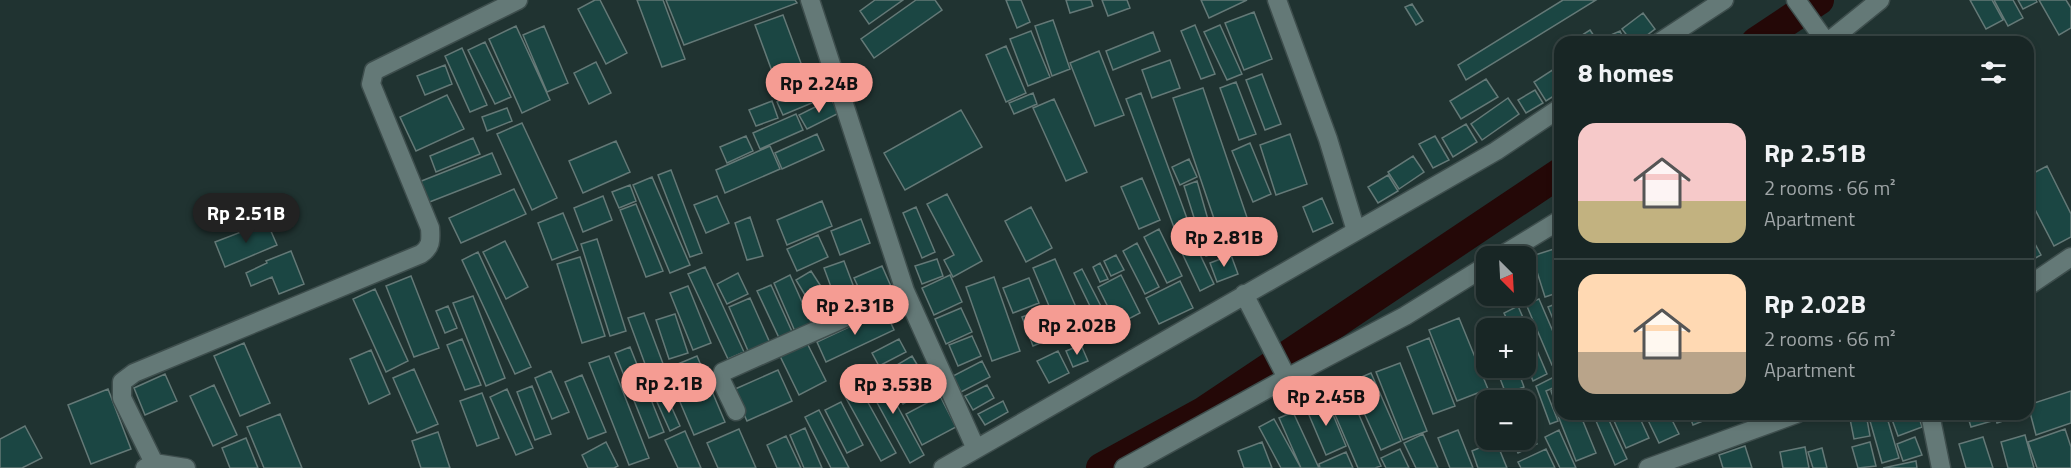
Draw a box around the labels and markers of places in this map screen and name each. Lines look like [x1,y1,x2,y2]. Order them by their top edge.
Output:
pin: Rp 2.24B [757,63,881,114]
pin: Rp 2.51B [184,193,308,244]
pin: Rp 2.81B [1162,217,1286,268]
pin: Rp 2.31B [793,285,917,336]
pin: Rp 2.02B [1015,305,1139,356]
pin: Rp 2.1B [614,363,724,414]
pin: Rp 3.53B [831,364,955,415]
pin: Rp 2.45B [1264,376,1388,427]

